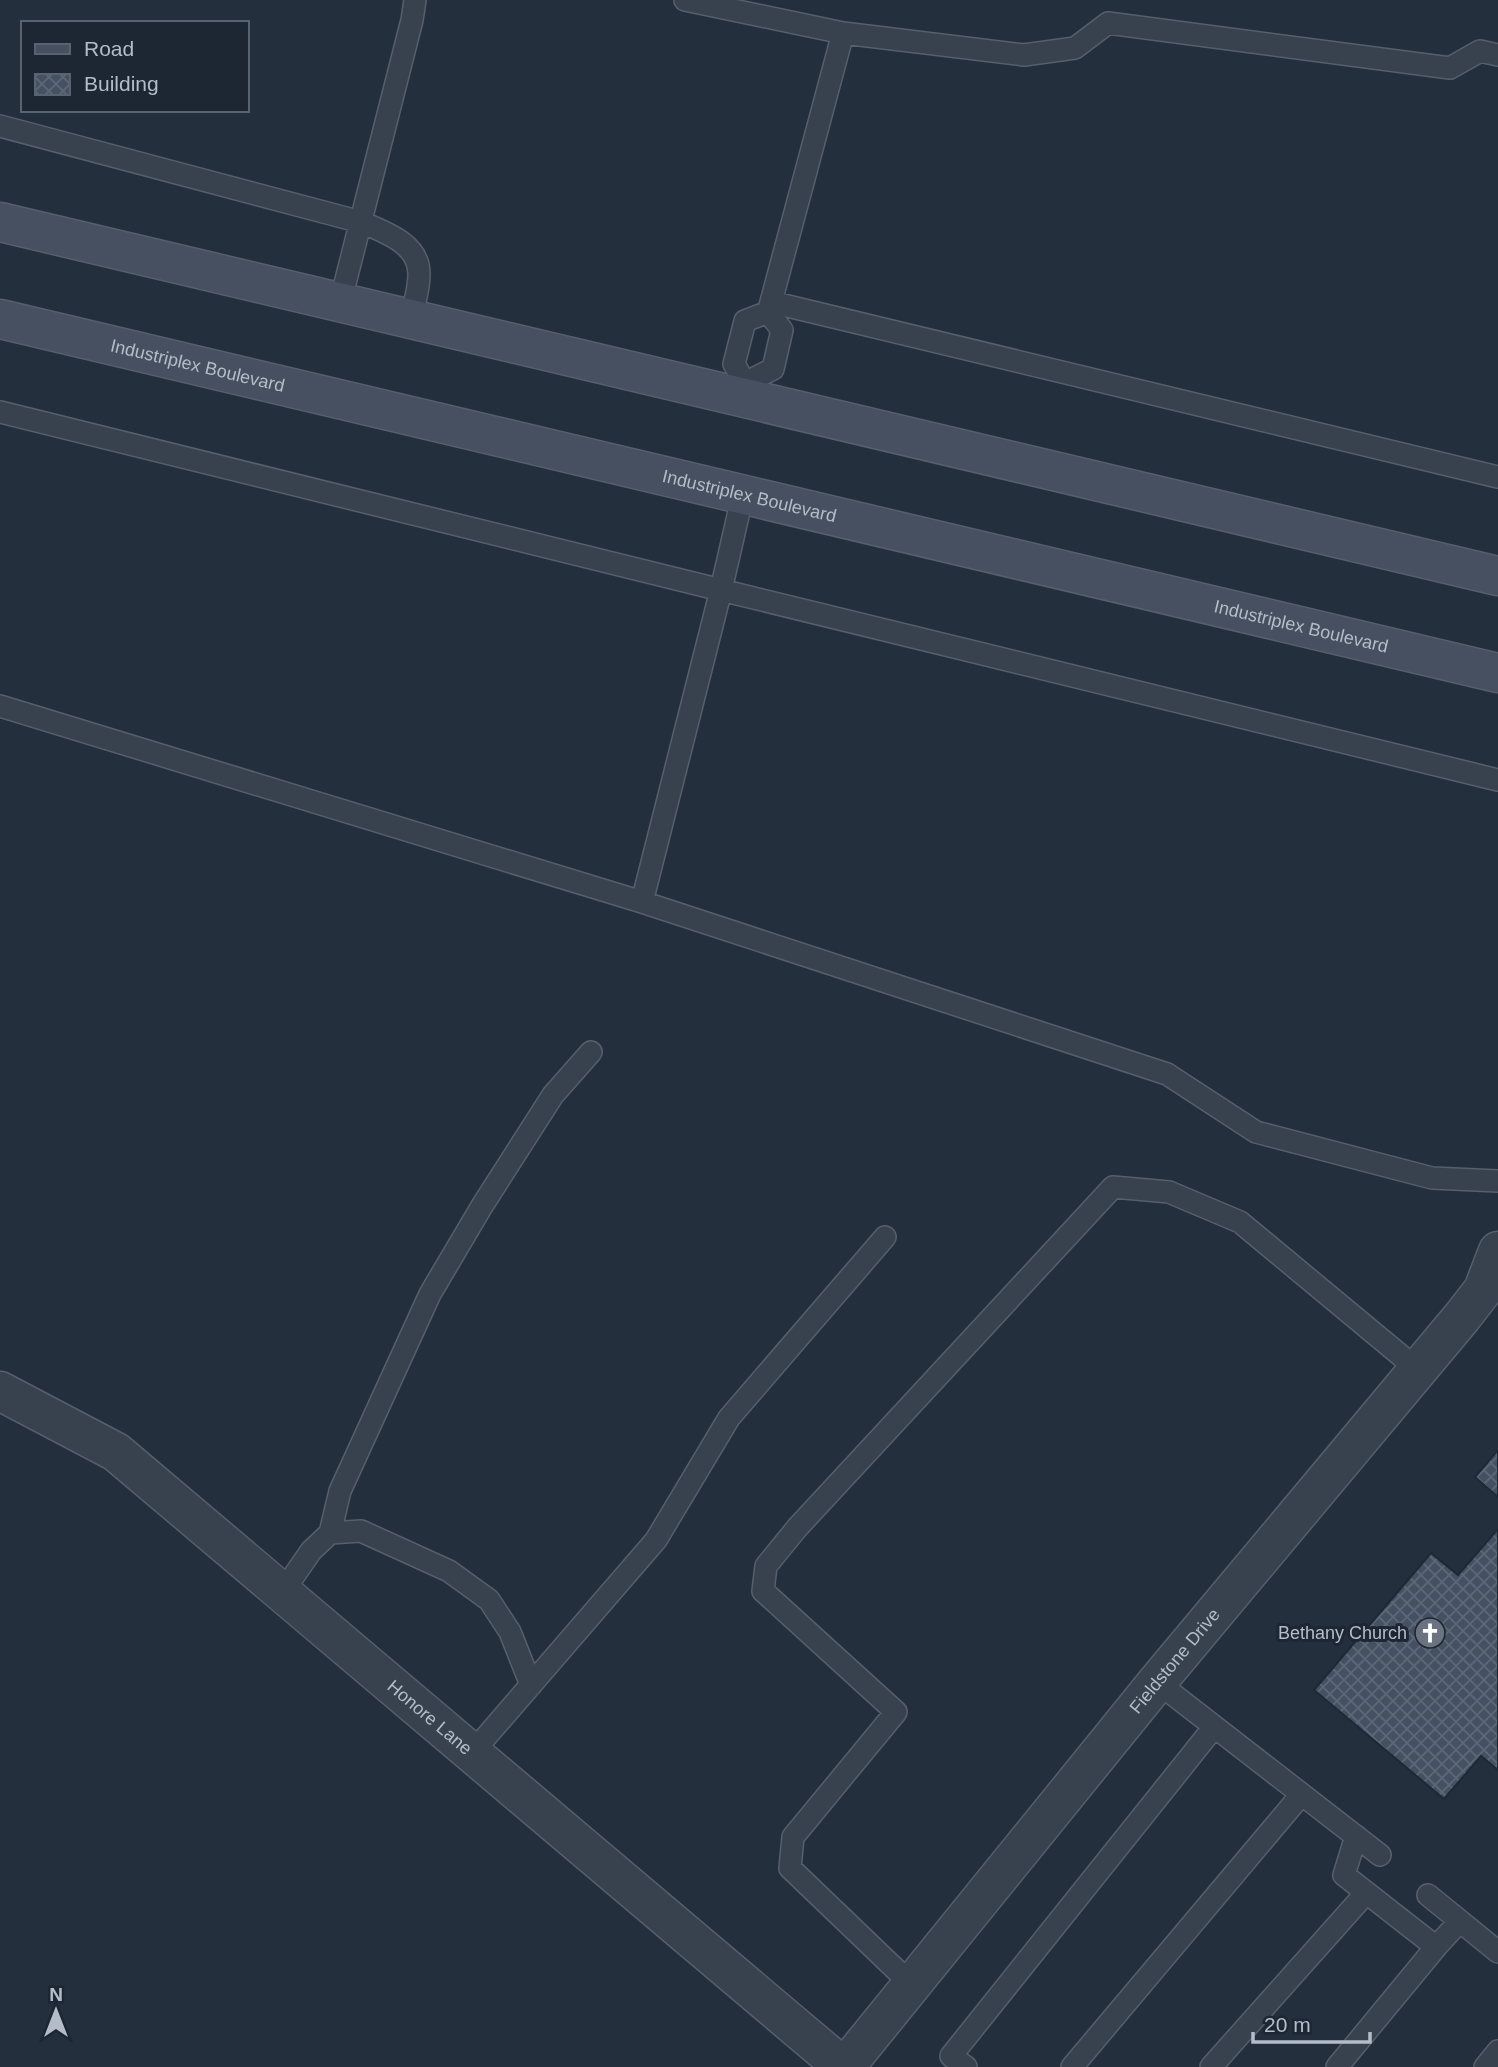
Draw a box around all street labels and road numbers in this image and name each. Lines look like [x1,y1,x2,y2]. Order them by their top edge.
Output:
street label: Industriplex Boulevard [109,335,287,396]
street label: Industriplex Boulevard [660,466,838,526]
street label: Industriplex Boulevard [1212,596,1390,657]
street label: Fieldstone Drive [1126,1605,1224,1718]
street label: Honore Lane [384,1676,476,1759]

